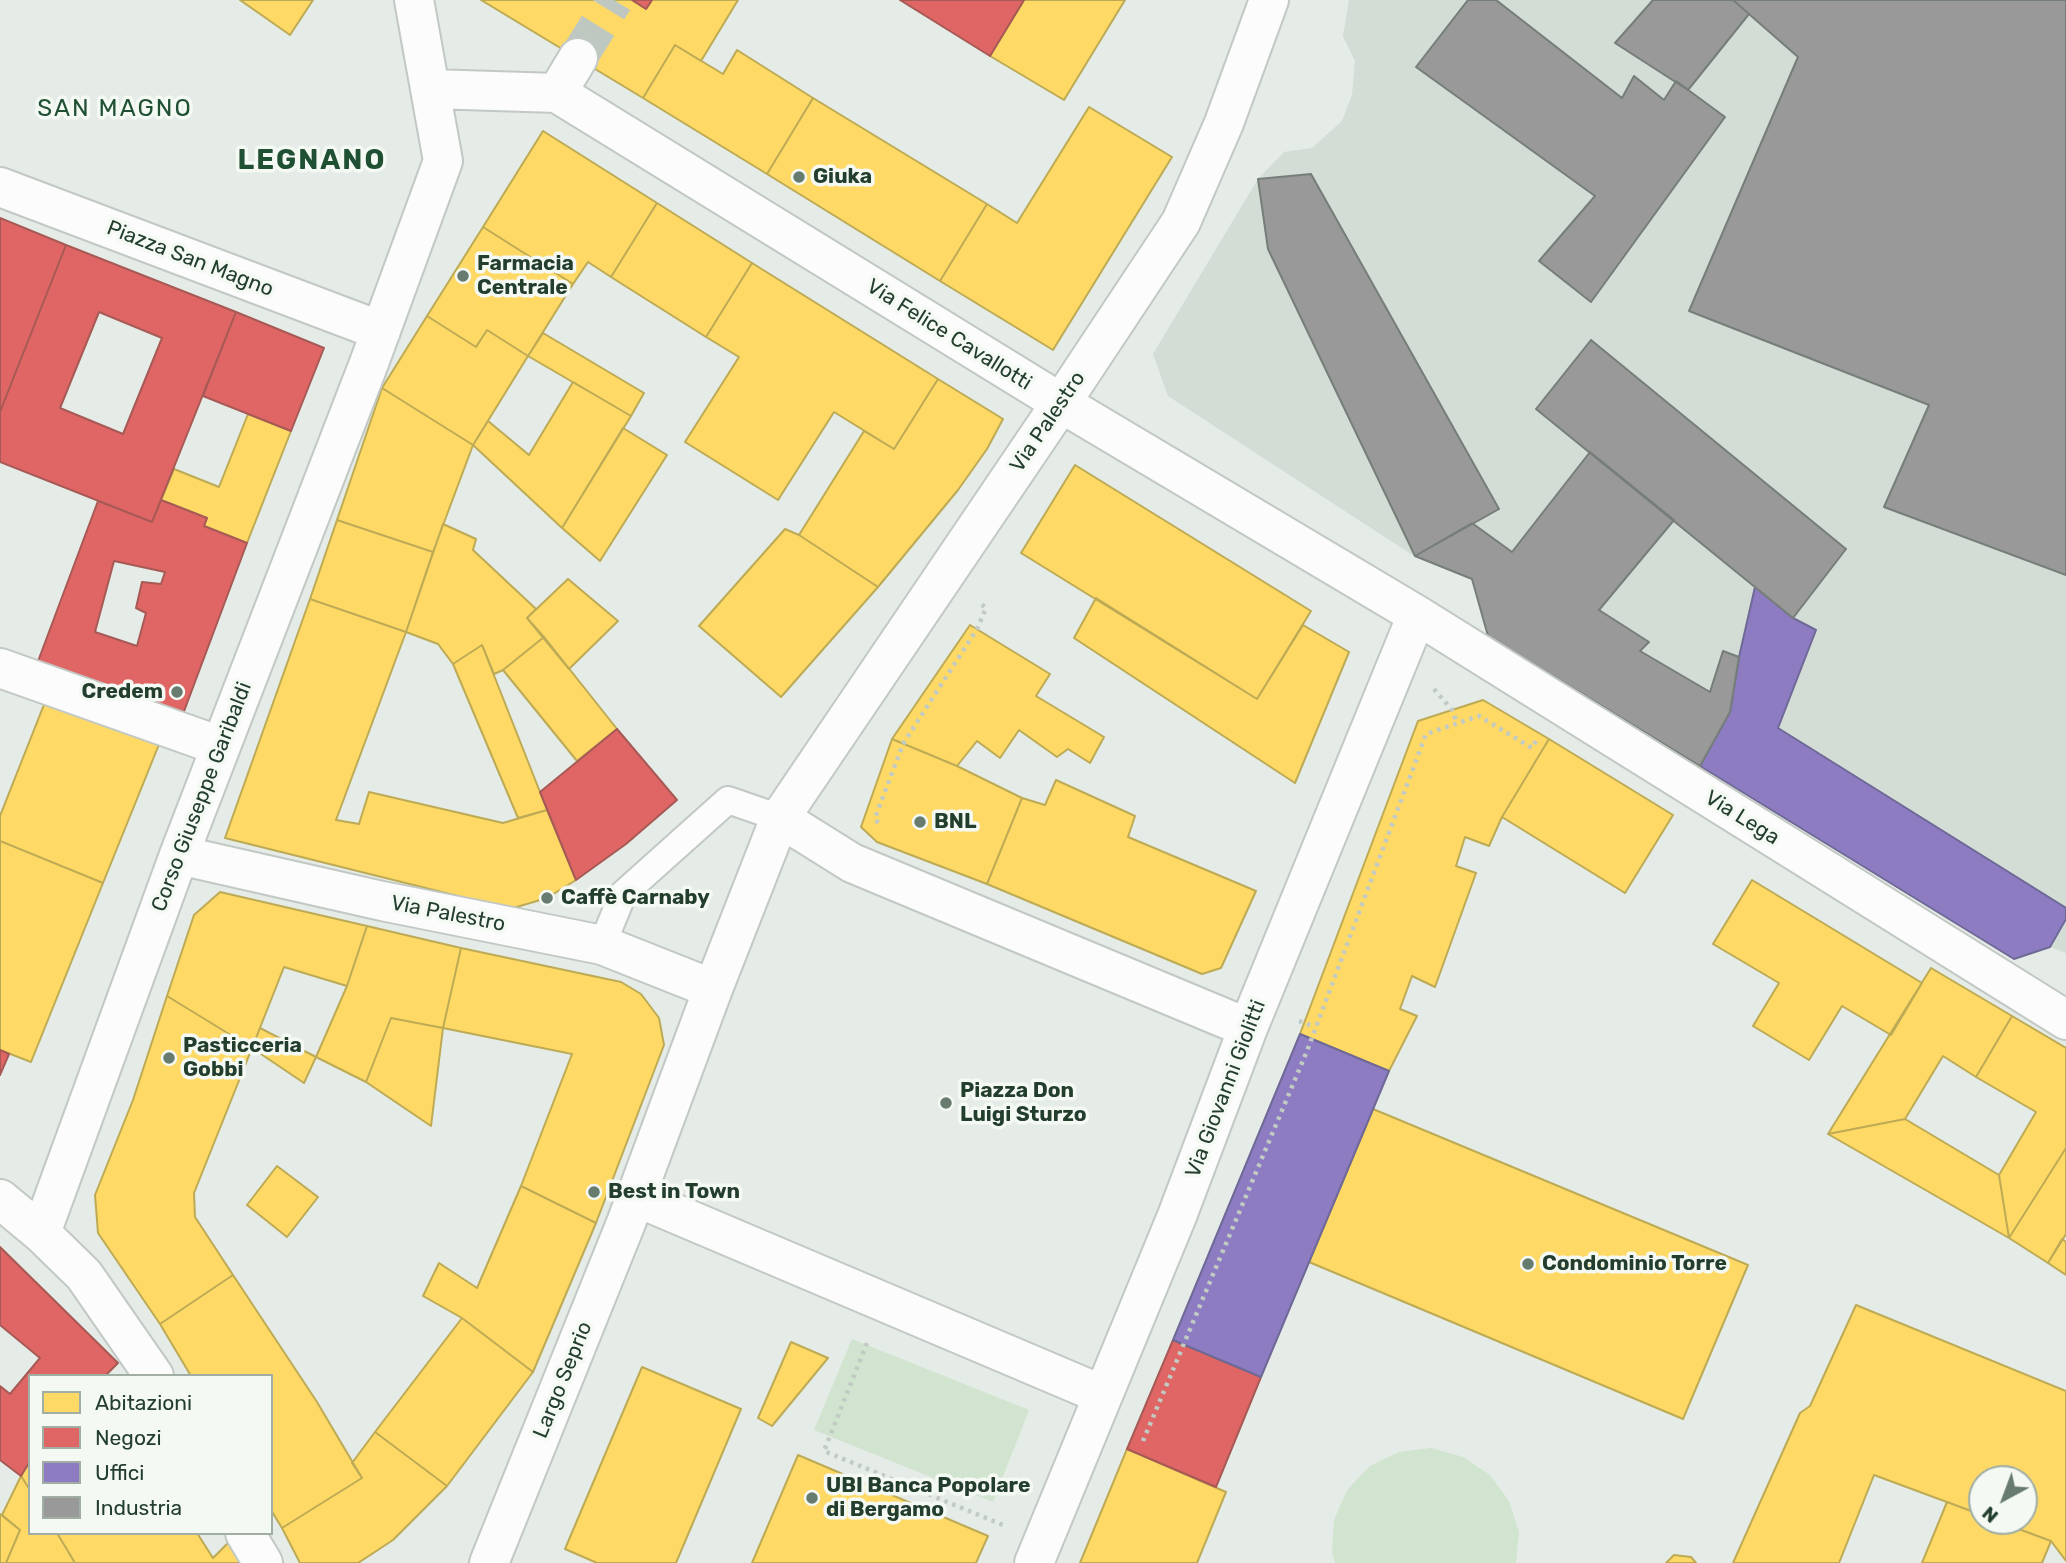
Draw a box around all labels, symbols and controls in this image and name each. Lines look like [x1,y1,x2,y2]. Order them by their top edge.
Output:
district label: SAN MAGNO [38,95,192,123]
district label: LEGNANO [238,144,386,178]
place label: Giuka [813,164,872,190]
marker: Giuka [791,169,807,185]
street label: Piazza San Magno [103,216,277,302]
place label: Farmacia Centrale [477,251,574,301]
marker: Farmacia Centrale [455,268,471,284]
street label: Via Felice Cavallotti [862,274,1036,396]
street label: Via Palestro [1005,367,1091,477]
place label: Credem [81,679,163,705]
street label: Corso Giuseppe Garibaldi [147,679,257,915]
marker: Credem [169,684,185,700]
street label: Via Lega [1700,785,1784,851]
place label: BNL [934,809,976,835]
marker: BNL [912,814,928,830]
place label: Caffè Carnaby [561,885,710,911]
marker: Caffè Carnaby [539,890,555,906]
street label: Via Palestro [389,891,507,937]
street label: Via Giovanni Giolitti [1181,997,1271,1181]
place label: Pasticceria Gobbi [183,1033,302,1083]
marker: Pasticceria Gobbi [161,1050,177,1066]
place label: Piazza Don Luigi Sturzo [960,1078,1087,1128]
marker: Piazza Don Luigi Sturzo [938,1095,954,1111]
place label: Best in Town [608,1179,740,1205]
marker: Best in Town [586,1184,602,1200]
place label: Condominio Torre [1542,1251,1727,1277]
marker: Condominio Torre [1520,1256,1536,1272]
street label: Largo Seprio [528,1318,598,1442]
legend [28,1374,273,1535]
text: Abitazioni [95,1390,192,1415]
text: Negozi [95,1425,162,1450]
text: Uffici [95,1460,144,1485]
north arrow [1968,1465,2038,1535]
place label: UBI Banca Popolare di Bergamo [826,1473,1031,1523]
marker: UBI Banca Popolare di Bergamo [804,1490,820,1506]
text: Industria [95,1495,182,1520]
text: N [1978,1502,2003,1528]

